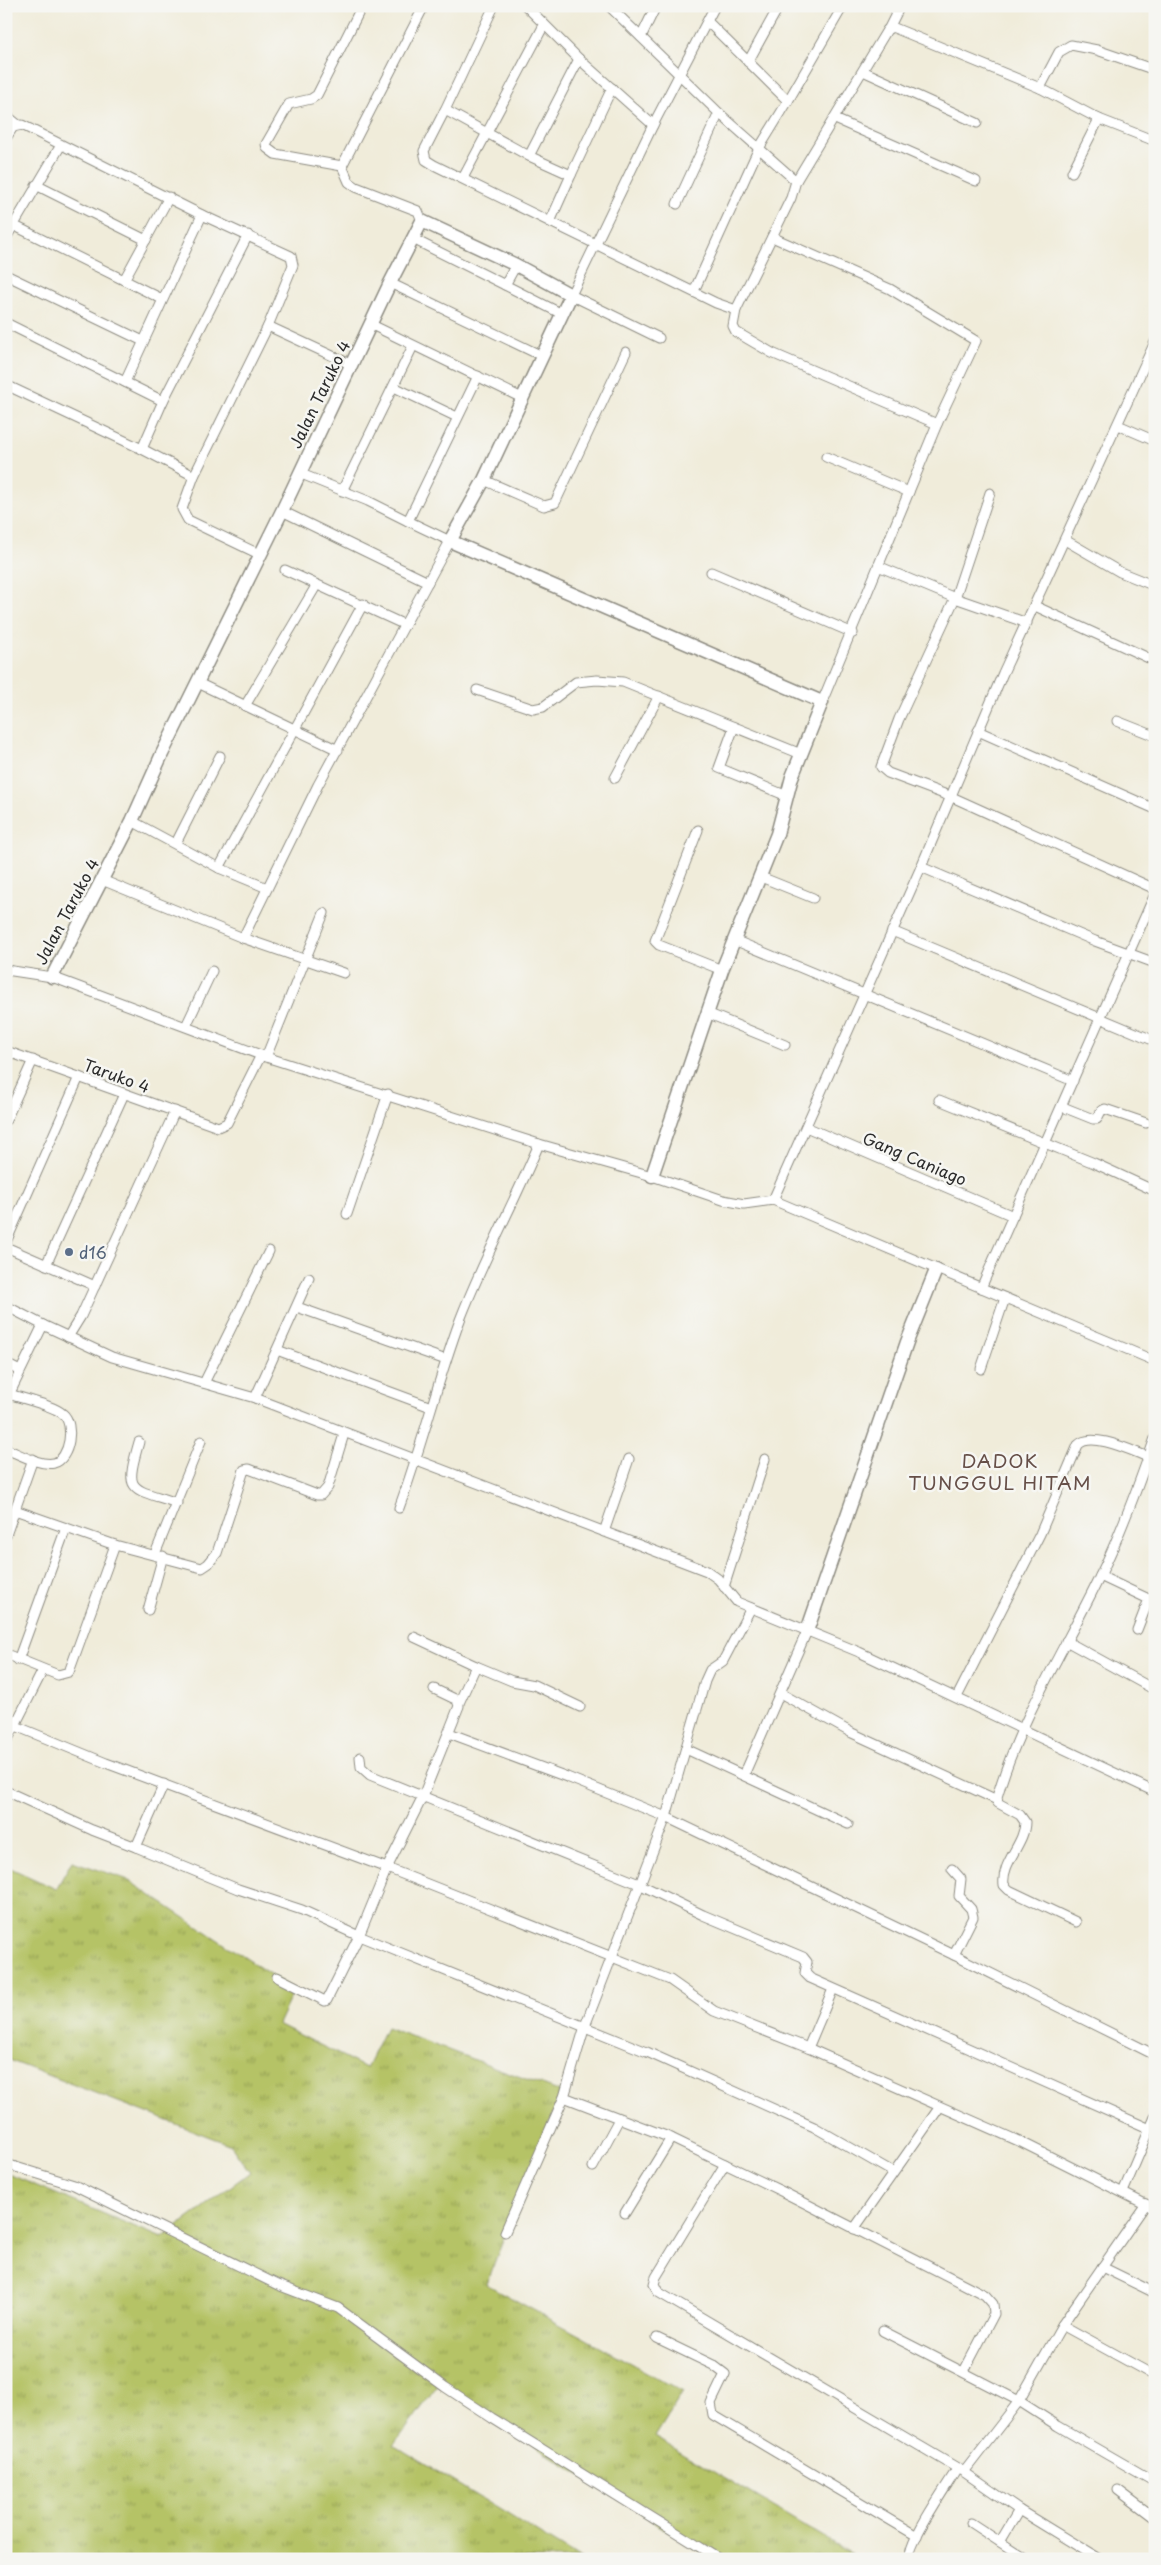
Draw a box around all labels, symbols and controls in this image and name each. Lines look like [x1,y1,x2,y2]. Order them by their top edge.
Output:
street label: Jalan Taruko 4 [283,336,355,452]
street label: Jalan Taruko 4 [28,854,104,968]
street label: Taruko 4 [81,1052,153,1098]
street label: Gang Caniago [859,1125,971,1191]
place label: d16 [79,1240,107,1264]
marker: d16 [63,1246,75,1258]
district label: DADOK TUNGGUL HITAM [908,1446,1092,1496]

